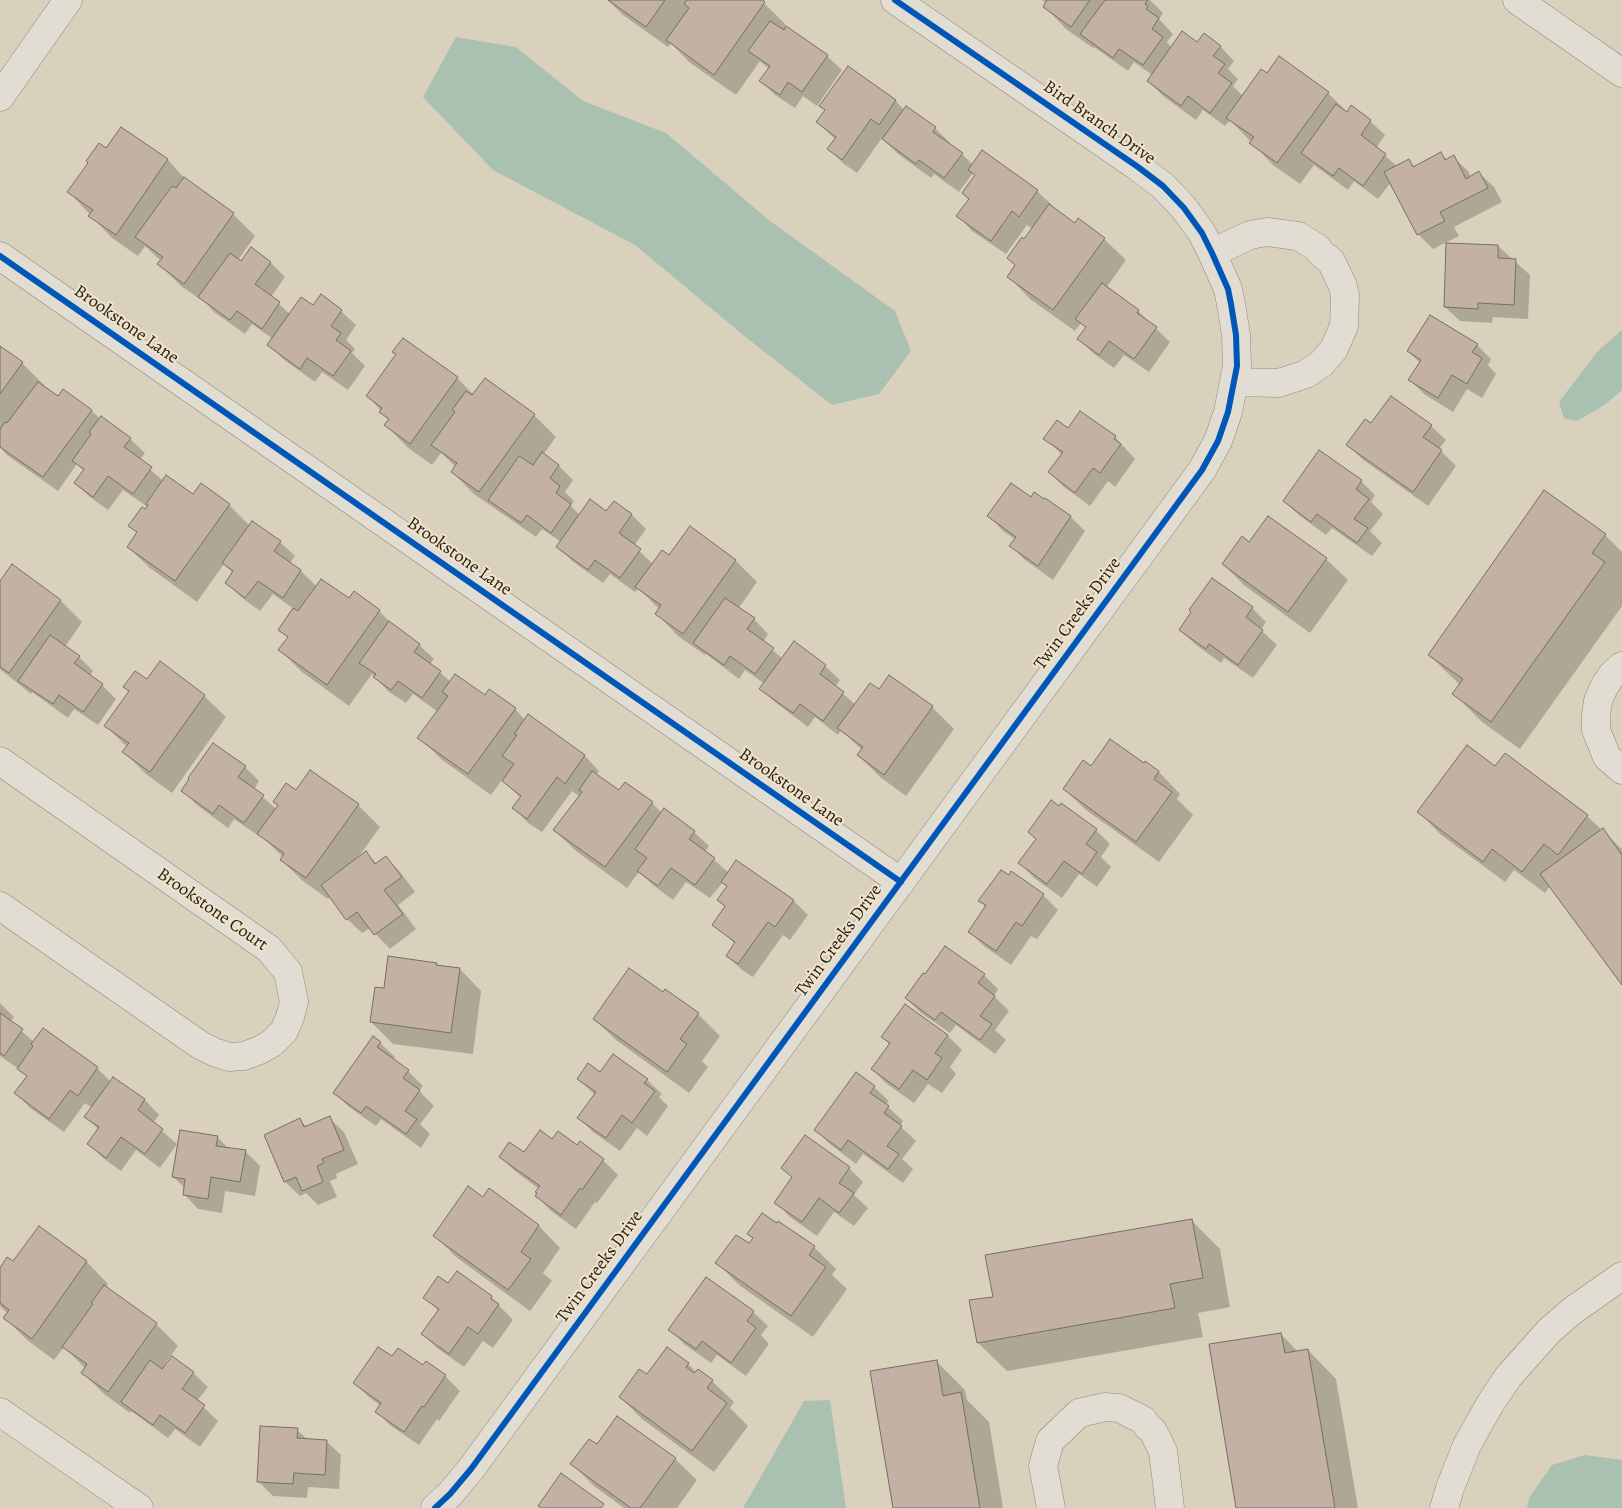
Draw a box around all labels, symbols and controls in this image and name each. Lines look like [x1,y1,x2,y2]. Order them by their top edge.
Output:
street label: Bird Branch Drive [1039,76,1159,170]
street label: Brookstone Lane [69,281,183,369]
street label: Brookstone Lane [402,513,516,601]
street label: Twin Creeks Drive [1030,553,1126,675]
street label: Brookstone Lane [734,744,848,832]
street label: Brookstone Court [152,864,272,956]
street label: Twin Creeks Drive [791,880,887,1002]
street label: Twin Creeks Drive [552,1206,648,1328]

